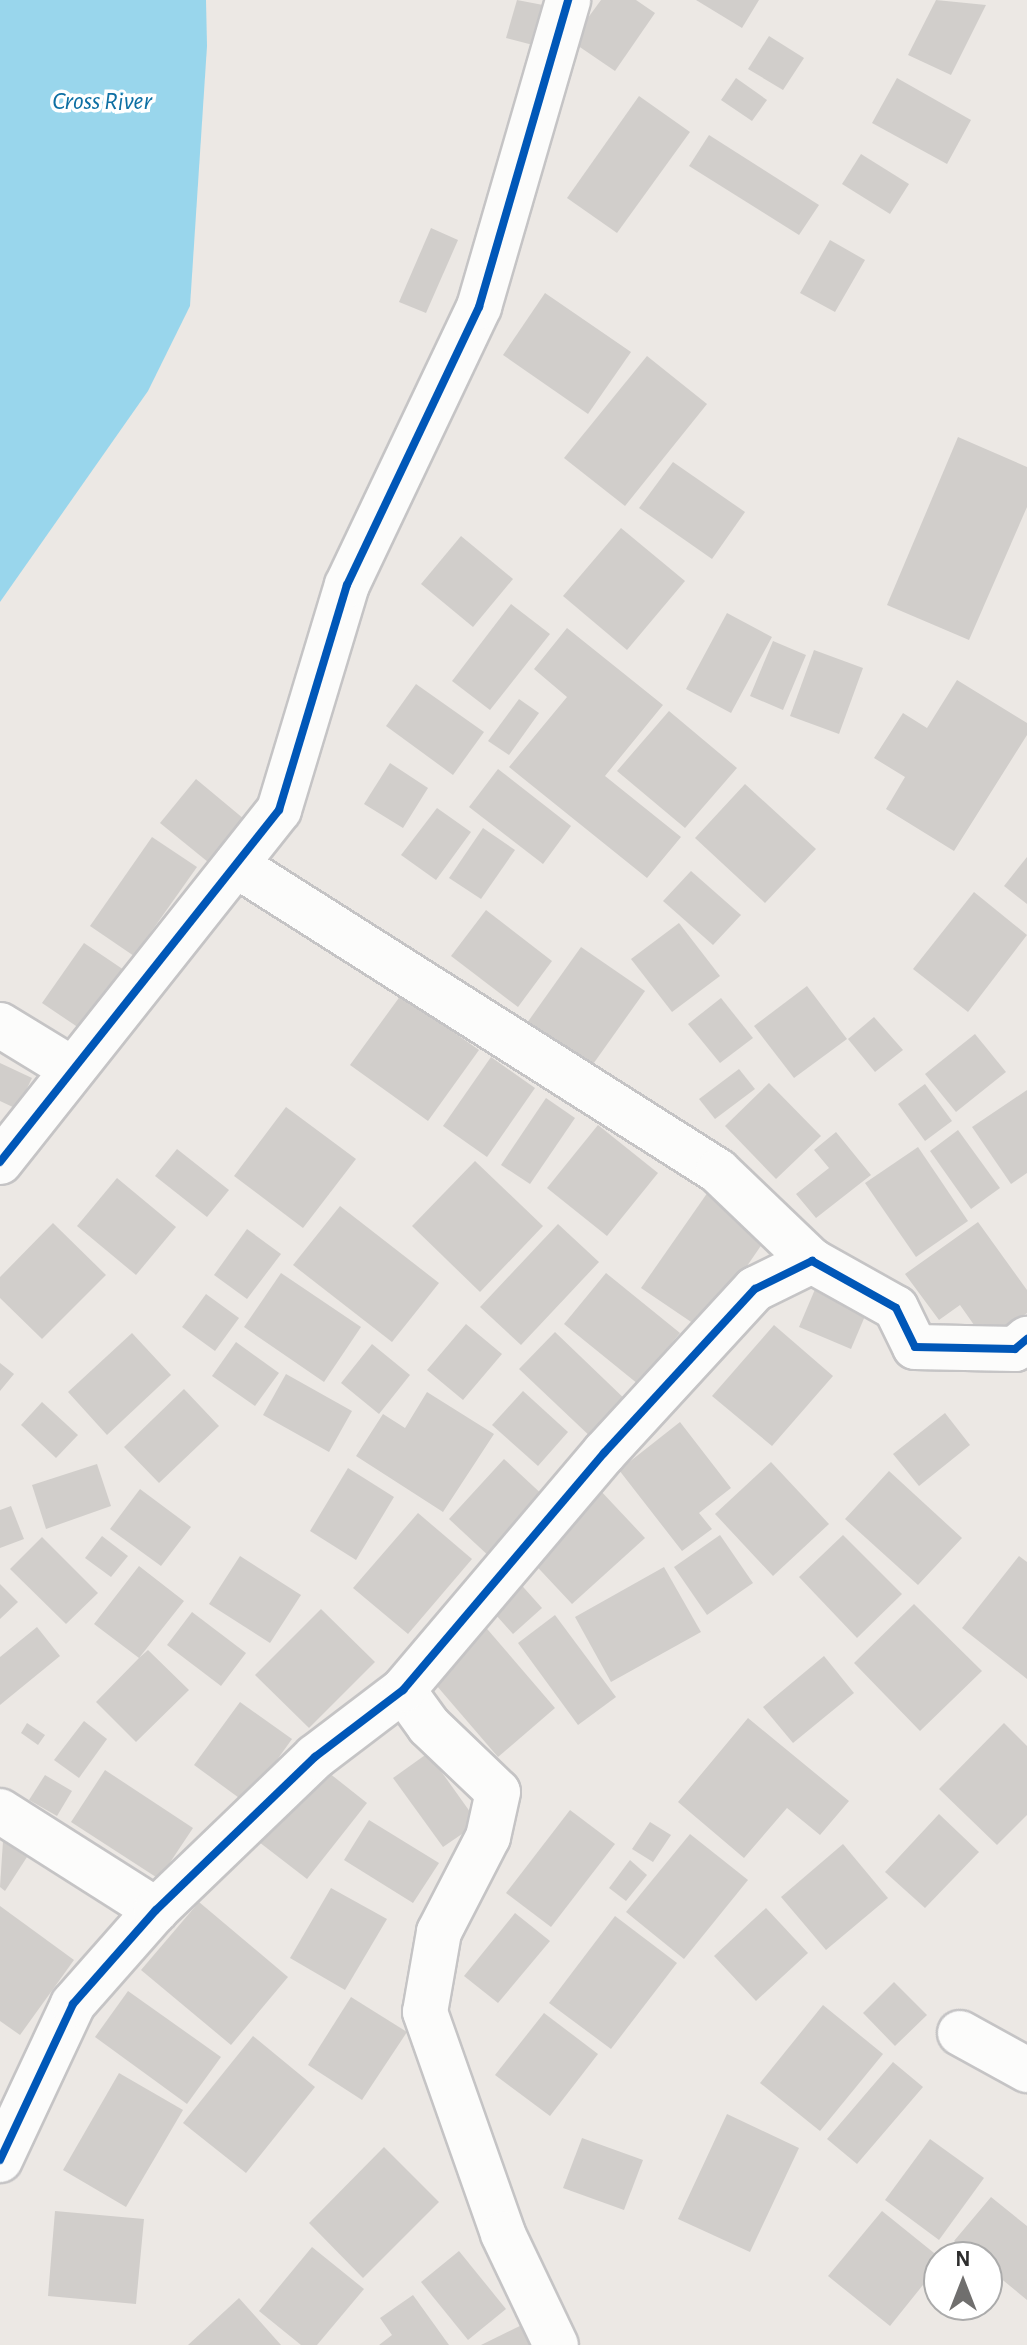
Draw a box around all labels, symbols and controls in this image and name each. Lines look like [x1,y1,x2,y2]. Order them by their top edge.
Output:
water label: Cross River [52,86,152,118]
north arrow [923,2241,1003,2321]
text: N [955,2248,971,2270]

